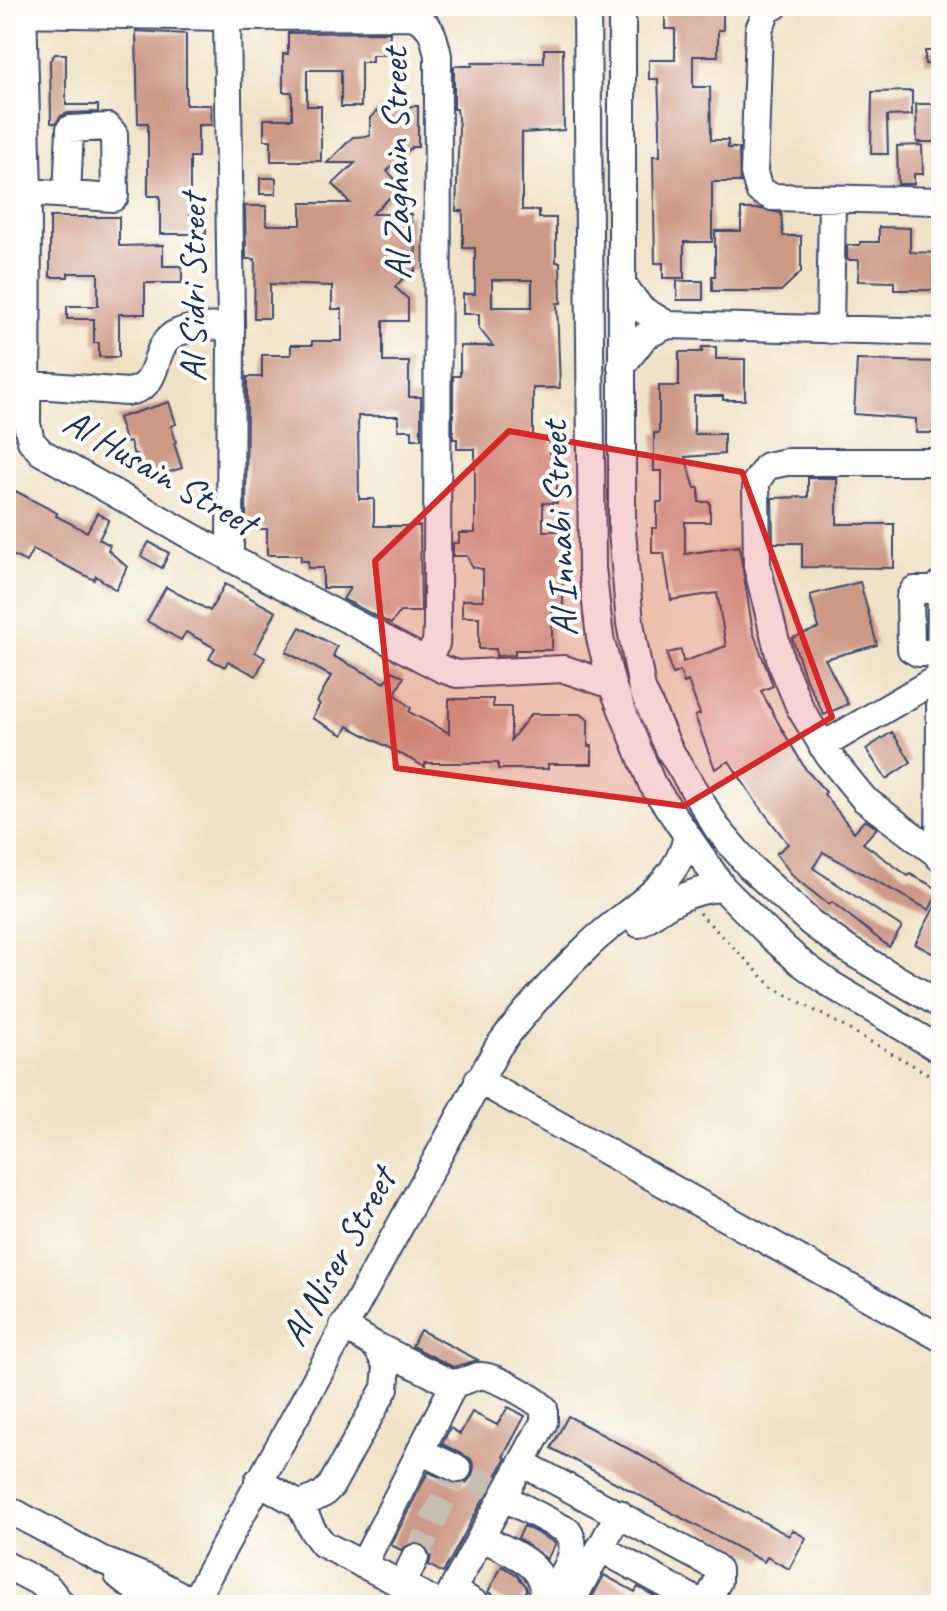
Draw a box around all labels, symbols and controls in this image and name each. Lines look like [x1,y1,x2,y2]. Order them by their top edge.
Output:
street label: Al Zaghain Street [370,44,422,280]
street label: Al Sidri Street [169,189,216,382]
street label: Al Husain Street [55,398,269,549]
street label: Al Innabi Street [530,417,588,638]
street label: Al Niser Street [270,1155,409,1354]

